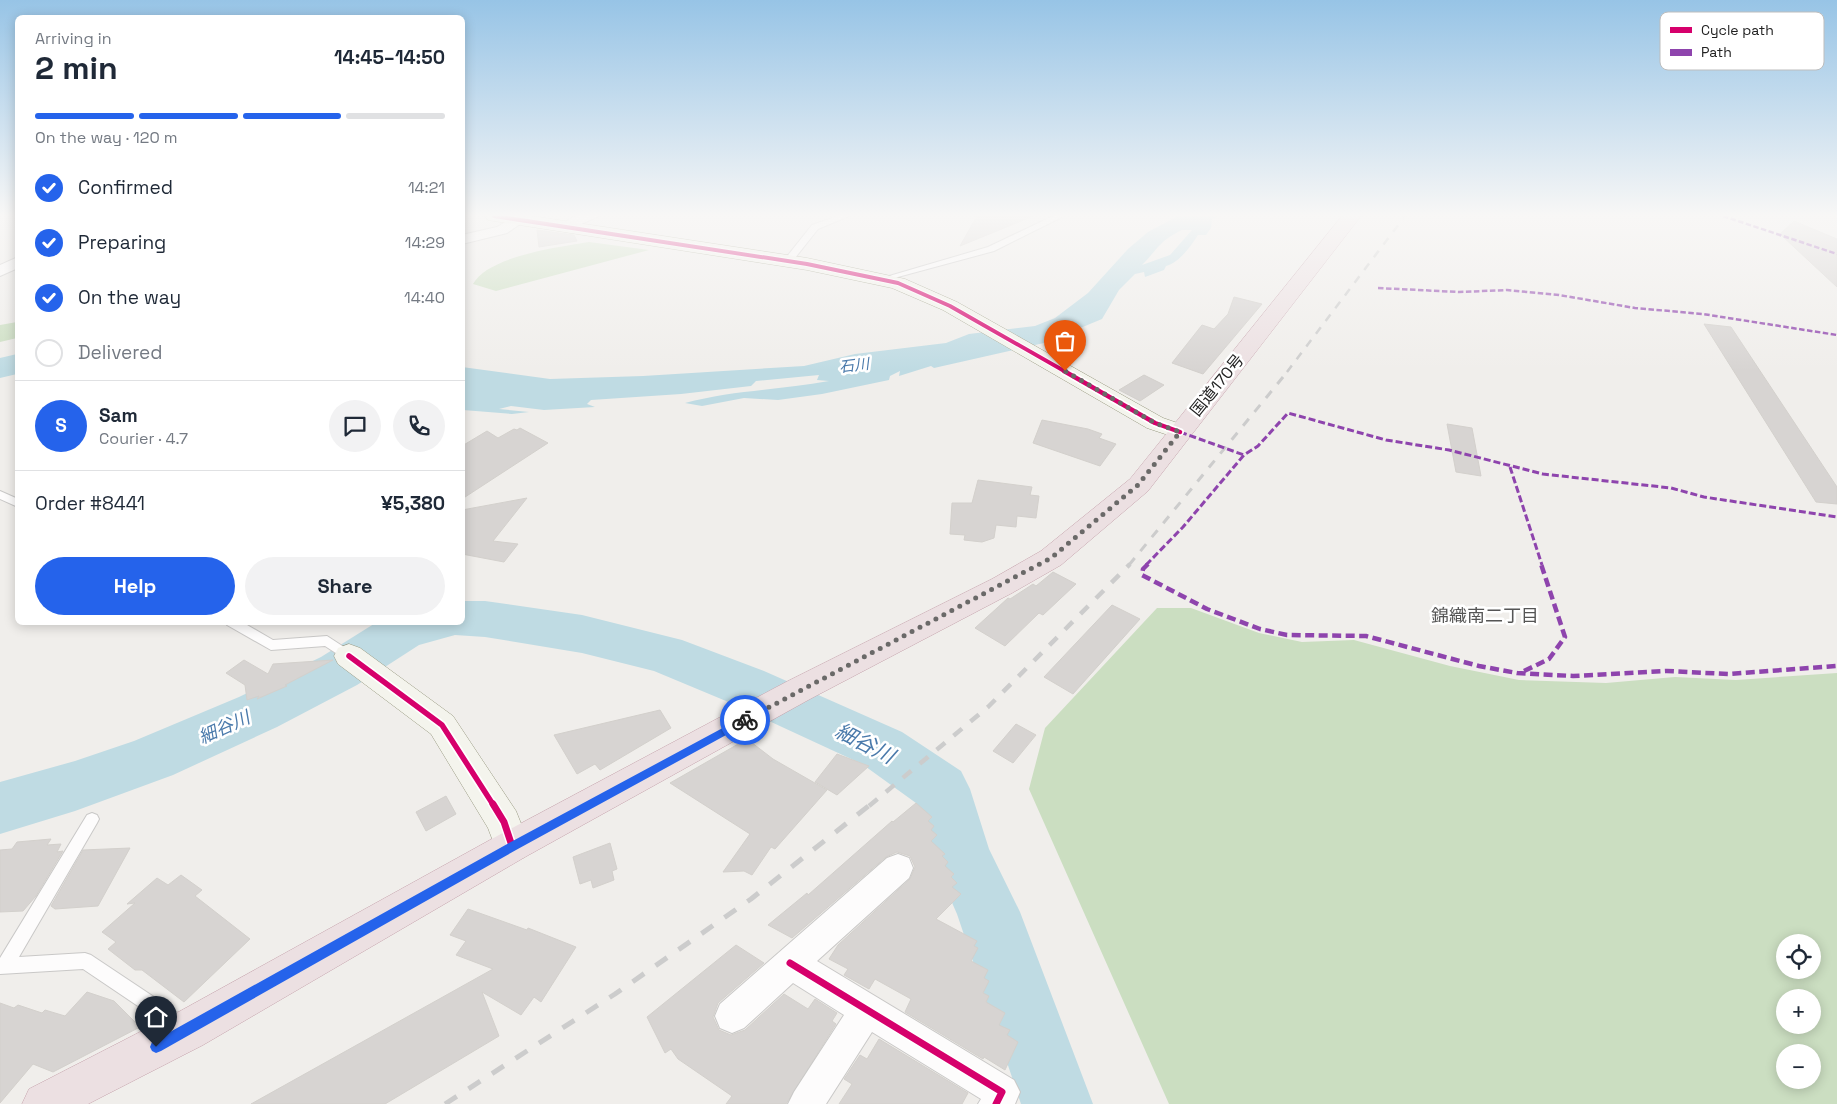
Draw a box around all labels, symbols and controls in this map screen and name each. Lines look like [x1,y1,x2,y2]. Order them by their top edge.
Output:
legend [1660,12,1824,70]
text: Cycle path [1701,21,1774,39]
text: Arriving in [35,28,112,49]
text: Path [1701,43,1732,61]
text: 14:45–14:50 [334,45,445,70]
text: 2 min [35,48,118,88]
text: On the way · 120 m [35,127,178,148]
icon: check [35,174,63,202]
text: Confirmed [78,175,173,200]
text: 14:21 [408,177,445,198]
icon: check [35,229,63,257]
text: Preparing [78,230,166,255]
text: 14:29 [405,232,445,253]
icon: check [35,284,63,312]
text: On the way [78,285,181,310]
text: 14:40 [404,287,445,308]
pin [1044,320,1086,371]
icon: bag [1051,327,1079,355]
text: Delivered [78,340,163,365]
street label: 国道170号 [1186,350,1248,420]
water label: 石川 [838,353,872,376]
button: chat [329,400,381,452]
button: phone [393,400,445,452]
text: Sam [99,403,138,428]
text: S [55,413,67,438]
text: Courier · 4.7 [99,428,188,449]
text: Order #8441 [35,491,145,516]
text: ¥5,380 [381,491,445,516]
button: Help [35,557,235,615]
button: Share [245,557,445,615]
district label: 錦織南二丁目 [1431,604,1539,627]
courier [720,695,770,745]
water label: 細谷川 [195,705,255,748]
icon: bike [731,706,759,734]
water label: 細谷川 [831,717,901,770]
map controls [1776,934,1821,1089]
button: locate [1776,934,1821,979]
button: + [1776,989,1821,1034]
pin [135,996,177,1047]
icon: home [142,1003,170,1031]
button: − [1776,1044,1821,1089]

